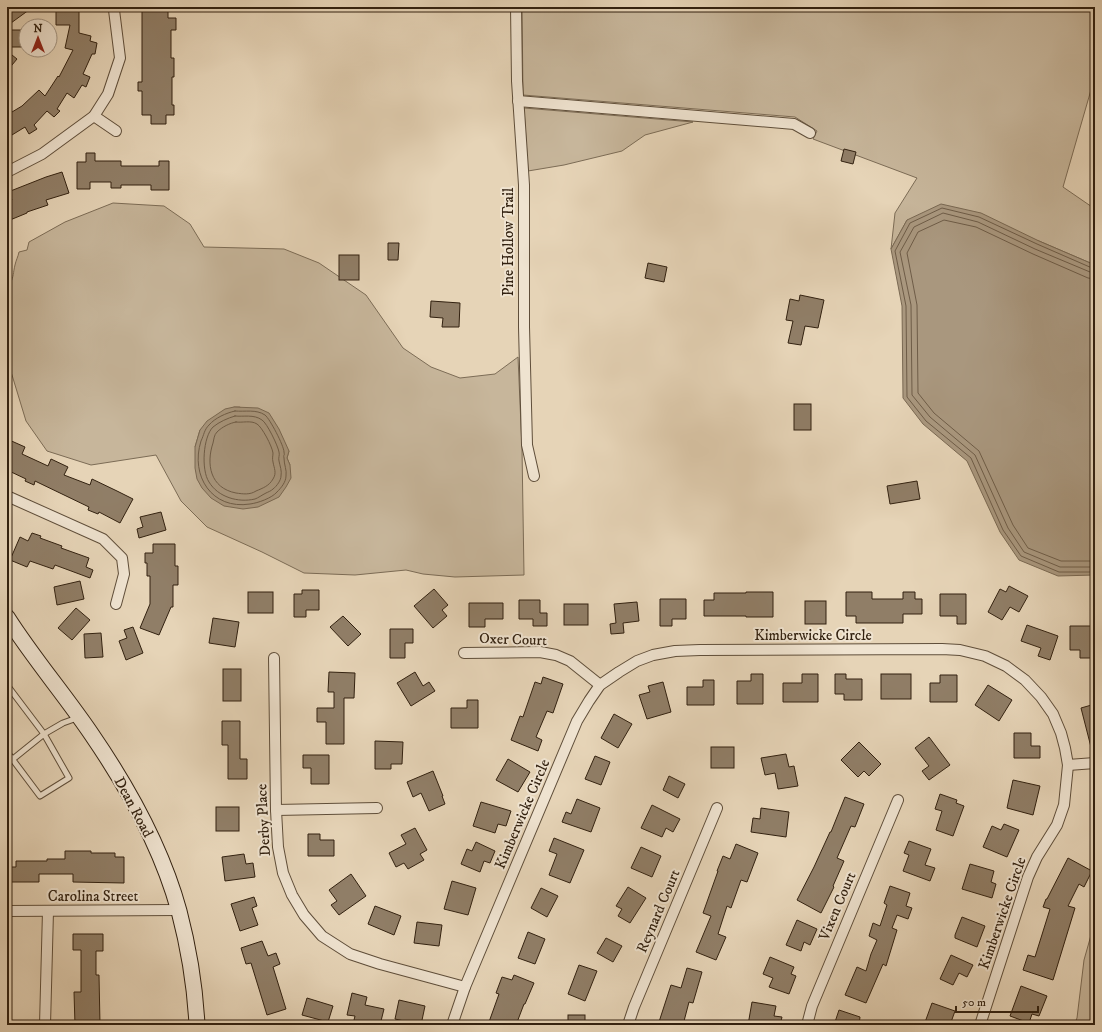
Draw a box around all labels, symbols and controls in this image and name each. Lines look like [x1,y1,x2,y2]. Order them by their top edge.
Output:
north arrow [18,18,58,58]
text: N [33,22,43,36]
street label: Pine Hollow Trail [499,187,518,296]
street label: Kimberwicke Circle [754,626,872,645]
street label: Oxer Court [479,629,547,650]
street label: Kimberwicke Circle [491,756,554,872]
street label: Dean Road [110,774,158,841]
street label: Derby Place [252,783,275,857]
street label: Kimberwicke Circle [974,854,1031,972]
street label: Reynard Court [632,867,685,956]
street label: Vixen Court [814,869,860,944]
street label: Carolina Street [48,887,138,906]
scale bar [956,988,1038,1014]
text: 50 m [962,995,986,1010]

